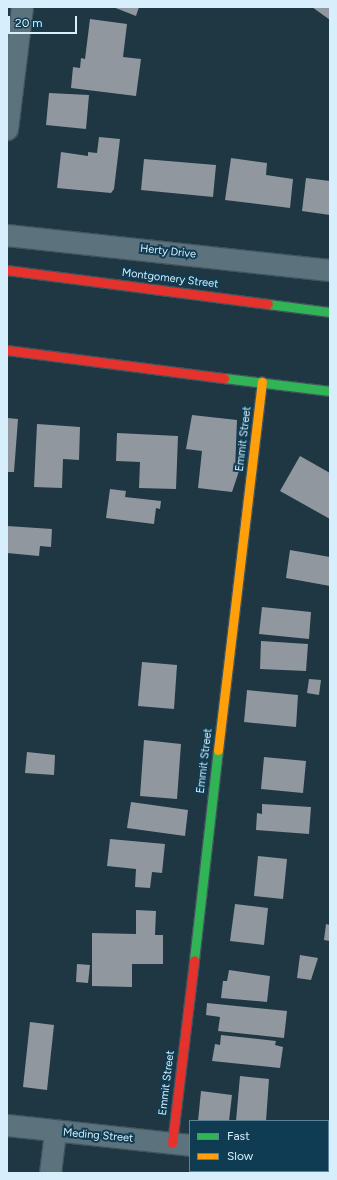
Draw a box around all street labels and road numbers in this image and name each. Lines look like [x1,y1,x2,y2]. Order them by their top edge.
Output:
street label: Herty Drive [139,243,197,261]
street label: Montgomery Street [121,267,219,291]
street label: Emmit Street [233,406,255,472]
street label: Emmit Street [194,728,216,794]
street label: Emmit Street [156,1050,178,1116]
street label: Meding Street [62,1126,134,1146]

